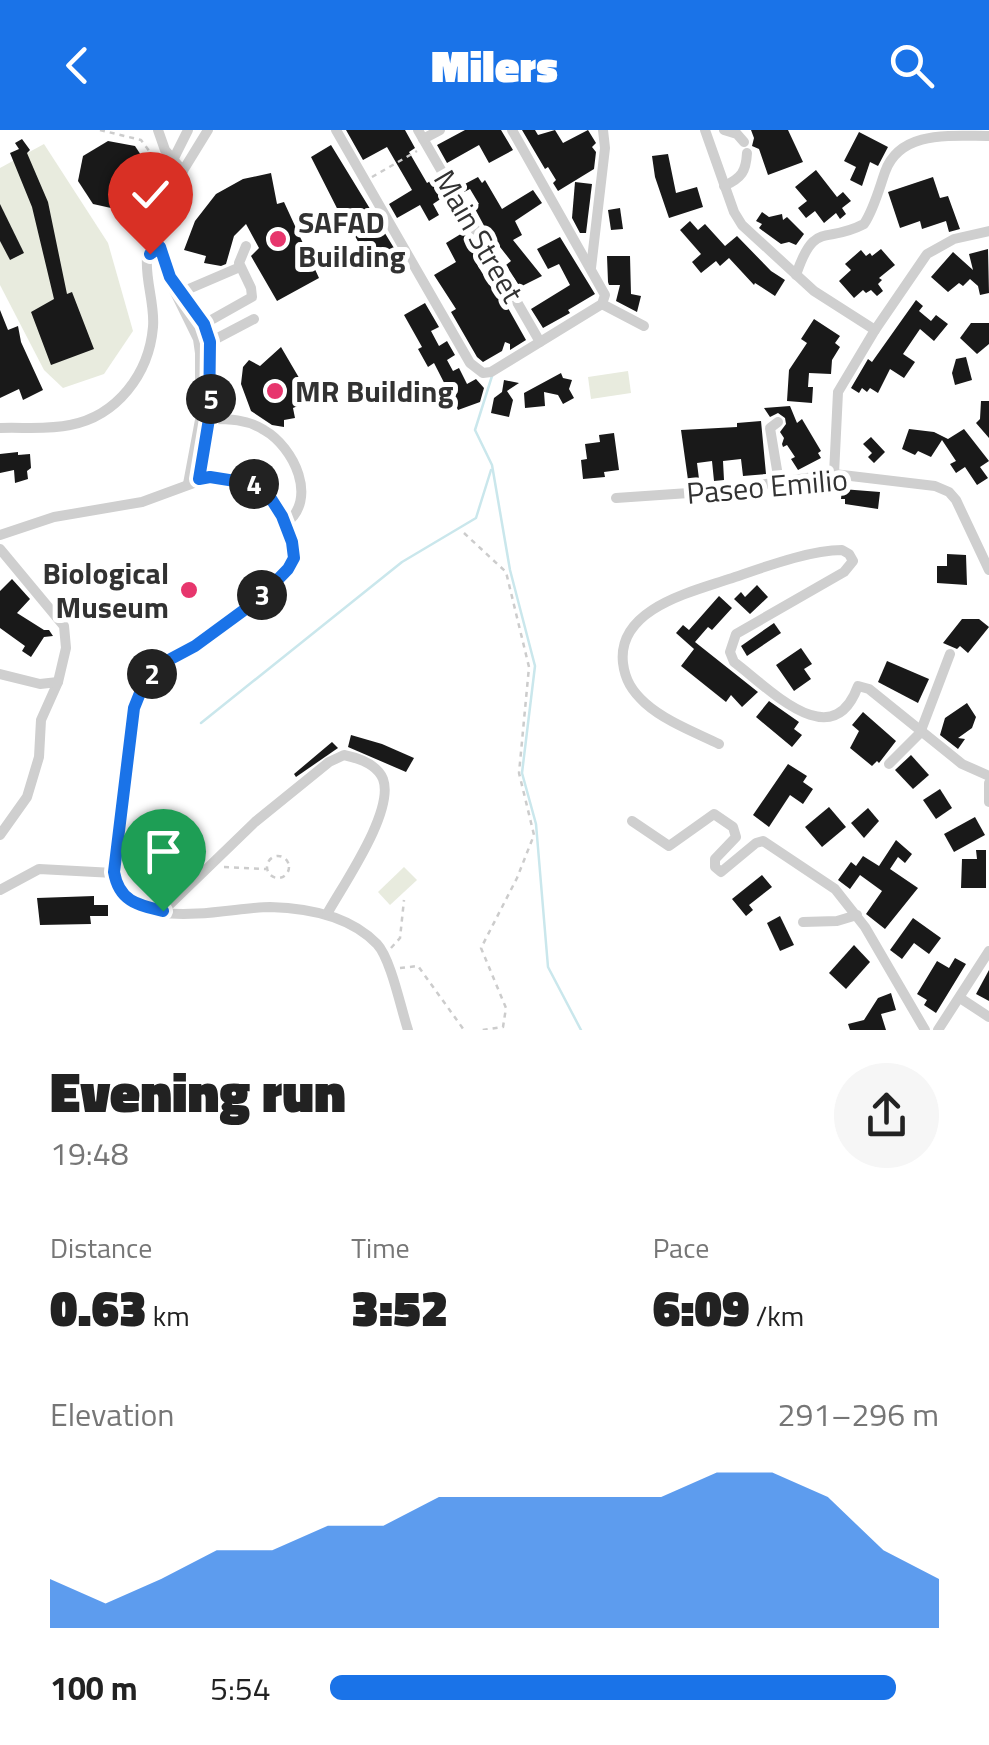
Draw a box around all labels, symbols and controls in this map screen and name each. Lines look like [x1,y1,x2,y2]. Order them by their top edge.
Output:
text: Milers [431,31,558,99]
icon: back [50,38,105,93]
icon: search [884,38,939,93]
pin [108,152,193,255]
street label: Main Street [422,161,536,311]
icon: check [123,167,178,222]
place label: SAFAD Building [298,199,406,279]
marker: SAFAD Building [267,228,289,250]
place label: MR Building [295,368,453,414]
pin: 5 [186,374,236,424]
text: 5 [203,377,219,420]
marker: MR Building [264,380,286,402]
street label: Paseo Emilio [684,456,850,516]
pin: 4 [229,459,279,509]
text: 4 [246,462,262,505]
place label: Biological Museum [42,550,169,630]
pin: 3 [237,570,287,620]
text: 3 [254,573,270,616]
marker: Biological Museum [178,579,200,601]
pin: 2 [127,649,177,699]
text: 2 [144,652,160,695]
pin [121,809,206,912]
icon: arrive [136,824,191,879]
text: Evening run [50,1050,346,1133]
button: share [834,1063,939,1168]
text: 19:48 [50,1129,129,1177]
text: Distance [50,1226,152,1269]
text: Time [351,1226,410,1269]
text: Pace [653,1226,709,1269]
text: 0.63 [50,1269,147,1345]
text: 3:52 [351,1269,448,1345]
text: 6:09 [653,1269,750,1345]
text: km [147,1294,190,1337]
text: /km [750,1294,804,1337]
text: Elevation [50,1390,174,1438]
text: 291–296 m [777,1390,939,1438]
text: 100 m [50,1664,138,1712]
text: 5:54 [210,1664,271,1712]

